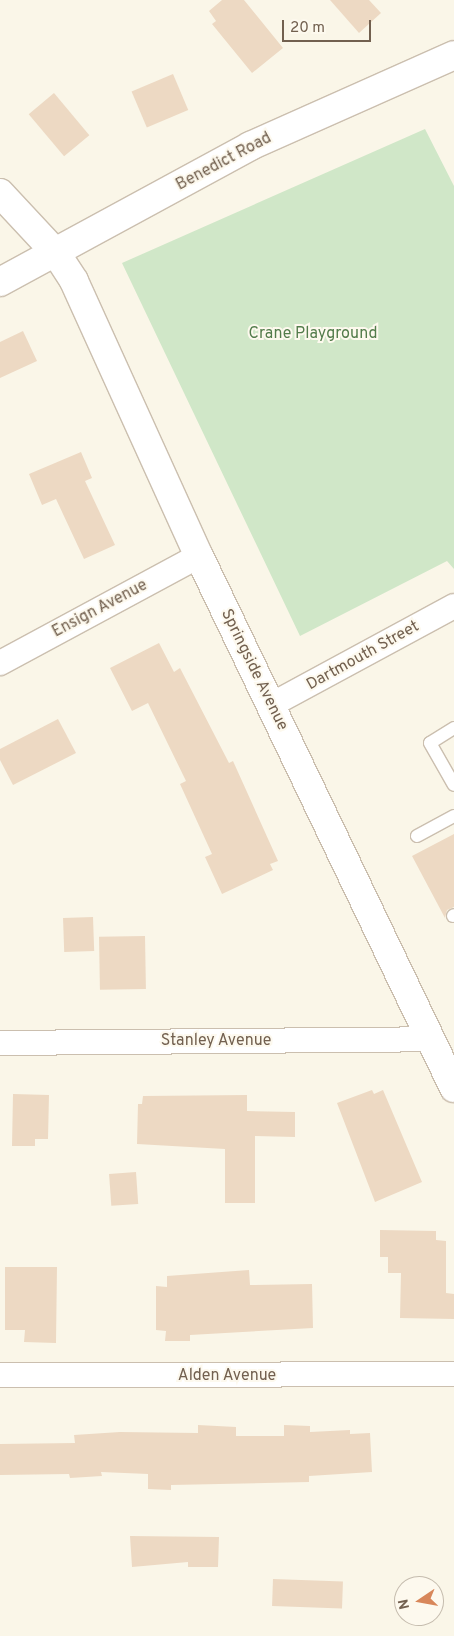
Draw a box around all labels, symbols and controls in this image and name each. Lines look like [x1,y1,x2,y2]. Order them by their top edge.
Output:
scale bar [284,10,373,42]
text: 20 m [290,19,325,38]
street label: Benedict Road [173,129,275,195]
park label: Crane Playground [249,324,377,344]
street label: Ensign Avenue [49,576,151,642]
street label: Springside Avenue [216,606,292,734]
street label: Dartmouth Street [304,617,422,695]
street label: Stanley Avenue [160,1031,272,1051]
street label: Alden Avenue [177,1366,277,1386]
north arrow [394,1576,444,1626]
text: N [395,1597,414,1611]

